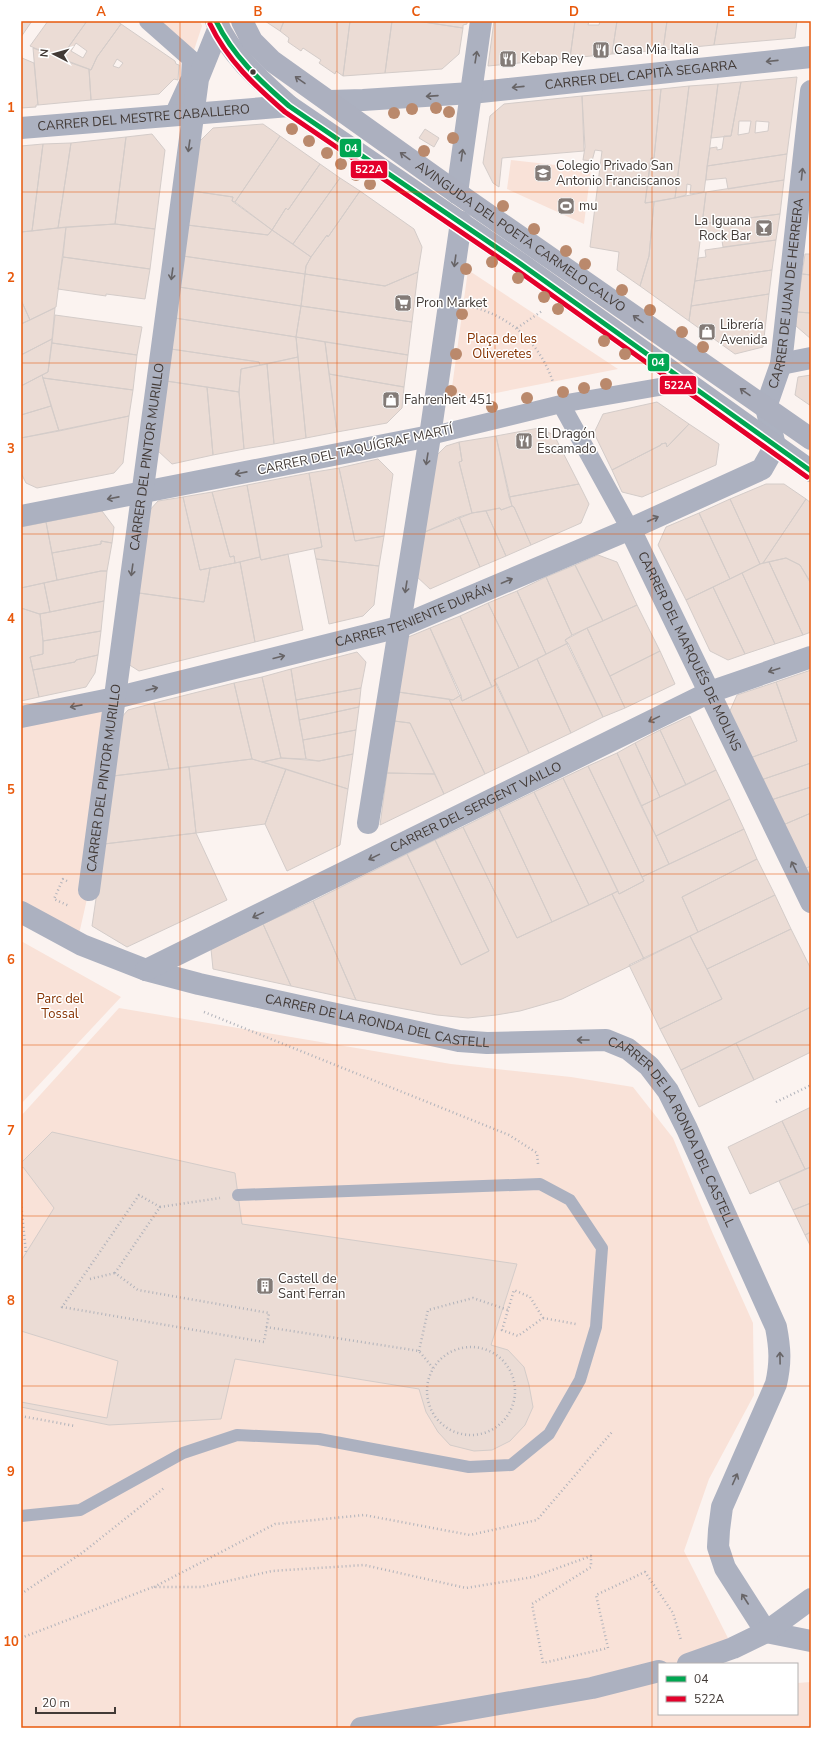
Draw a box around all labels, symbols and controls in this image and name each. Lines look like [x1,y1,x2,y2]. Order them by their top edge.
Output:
text: A [96,3,106,21]
text: B [254,3,263,21]
text: C [412,3,421,21]
text: D [569,3,579,21]
text: E [727,3,735,21]
north arrow [34,34,74,74]
restaurant icon: Casa Mia Italia [591,40,611,60]
place label: Casa Mia Italia [614,41,699,59]
text: N [37,48,52,58]
restaurant icon: Kebap Rey [498,49,518,69]
place label: Kebap Rey [521,50,584,68]
one-way arrow [472,51,480,64]
street label: CARRER DEL CAPITÀ SEGARRA [544,56,738,94]
one-way arrow [766,57,779,64]
unlabelled marker [248,67,258,77]
one-way arrow [294,76,305,84]
one-way arrow [512,83,525,91]
one-way arrow [426,92,439,99]
text: 1 [7,99,15,117]
street label: CARRER DEL MESTRE CABALLERO [37,100,251,136]
line badge: 04 [339,138,362,158]
one-way arrow [186,139,193,152]
text: 04 [344,141,358,156]
one-way arrow [458,149,466,162]
one-way arrow [400,152,411,160]
street label: AVINGUDA DEL POETA CARMELO CALVO [412,157,629,317]
place label: Colegio Privado San Antonio Franciscanos [556,157,680,190]
line badge: 522A [350,160,388,179]
text: 522A [355,162,384,177]
school or university icon: Colegio Privado San Antonio Franciscanos [533,163,553,183]
one-way arrow [798,168,806,181]
sports icon: mu [556,196,576,216]
place label: mu [579,197,597,215]
street label: CARRER DE JUAN DE HERRERA [764,197,808,392]
place label: La Iguana Rock Bar [694,212,751,245]
bar icon: La Iguana Rock Bar [754,218,774,238]
one-way arrow [451,254,459,267]
one-way arrow [168,268,176,281]
text: 2 [7,269,15,287]
supermarket icon: Pron Market [393,293,413,313]
place label: Pron Market [416,294,488,312]
one-way arrow [633,315,644,323]
place label: Librería Avenida [720,316,768,349]
shop icon: Librería Avenida [697,322,717,342]
park label: Plaça de les Oliveretes [467,330,537,363]
line badge: 04 [647,353,670,372]
text: 04 [651,355,665,370]
street label: CARRER DEL PINTOR MURILLO [126,362,169,552]
line badge: 522A [659,375,697,395]
text: 522A [664,378,693,393]
one-way arrow [740,388,751,396]
shop icon: Fahrenheit 451 [381,390,401,410]
place label: Fahrenheit 451 [404,391,493,409]
street label: CARRER DEL TAQUÍGRAF MARTÍ [255,419,455,480]
place label: El Dragón Escamado [537,425,596,458]
restaurant icon: El Dragón Escamado [514,431,534,451]
text: 3 [7,440,15,458]
one-way arrow [423,452,431,465]
one-way arrow [235,469,248,477]
one-way arrow [107,494,120,502]
one-way arrow [646,514,658,522]
street label: CARRER DEL MARQUÉS DE MOLINS [633,548,745,754]
one-way arrow [128,563,136,576]
one-way arrow [501,577,513,584]
street label: CARRER TENIENTE DURÁN [333,579,495,652]
one-way arrow [402,580,410,593]
text: 4 [7,610,15,628]
one-way arrow [272,653,285,661]
one-way arrow [768,667,781,674]
street label: CARRER DEL PINTOR MURILLO [83,683,126,873]
one-way arrow [146,684,159,692]
one-way arrow [70,702,83,710]
one-way arrow [648,716,660,724]
street label: CARRER DEL SERGENT VAILLO [387,757,565,857]
text: 5 [7,781,15,799]
one-way arrow [369,854,381,861]
one-way arrow [790,861,797,873]
one-way arrow [252,912,264,919]
text: 6 [7,951,15,969]
park label: Parc del Tossal [36,990,84,1023]
street label: CARRER DE LA RONDA DEL CASTELL [263,990,490,1052]
street label: CARRER DE LA RONDA DEL CASTELL [605,1033,739,1230]
one-way arrow [577,1036,590,1044]
text: 7 [7,1122,15,1140]
place label: Castell de Sant Ferran [278,1270,345,1303]
building icon: Castell de Sant Ferran [255,1276,275,1296]
text: 8 [7,1292,15,1310]
one-way arrow [776,1352,784,1365]
text: 9 [7,1463,15,1481]
one-way arrow [731,1474,739,1486]
one-way arrow [741,1594,749,1605]
text: 10 [3,1633,19,1651]
legend [658,1663,798,1715]
text: 04 [694,1671,708,1687]
scale bar [36,1689,115,1715]
text: 522A [694,1691,725,1707]
text: 20 m [42,1695,70,1711]

